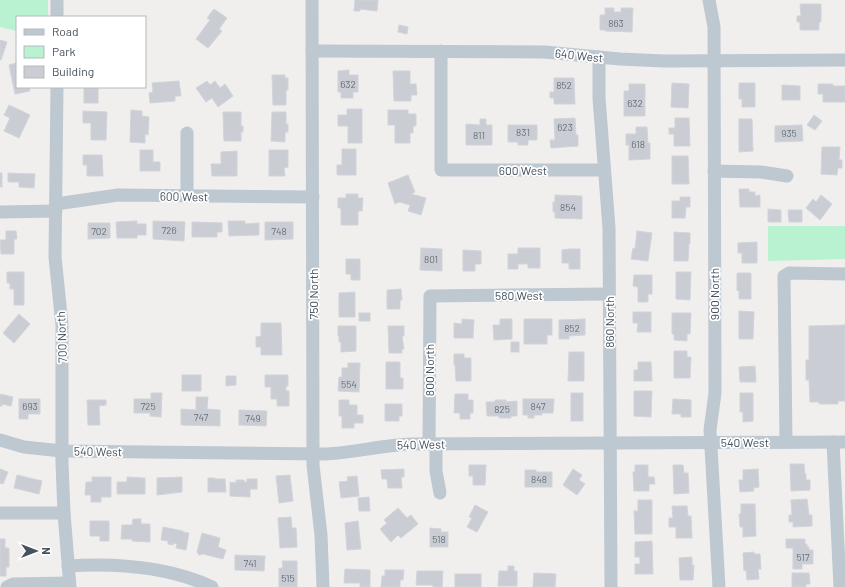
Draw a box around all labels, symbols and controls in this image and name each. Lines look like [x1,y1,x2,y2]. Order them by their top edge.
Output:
legend [16,16,146,88]
house number: 863 [608,17,624,29]
text: Road [52,24,79,38]
text: Park [52,44,76,58]
street label: 640 West [554,46,604,64]
text: Building [52,64,94,78]
house number: 632 [340,78,356,90]
house number: 852 [556,79,572,91]
house number: 632 [627,97,643,109]
house number: 623 [557,121,573,133]
house number: 831 [516,126,530,138]
house number: 935 [781,127,797,139]
house number: 811 [473,129,485,141]
house number: 618 [631,138,645,150]
street label: 600 West [499,163,547,177]
street label: 600 West [160,189,208,203]
house number: 854 [560,201,576,213]
house number: 726 [161,224,177,236]
house number: 702 [91,225,107,237]
house number: 748 [271,225,287,237]
house number: 801 [424,253,438,265]
street label: 750 North [306,268,320,320]
street label: 900 North [707,268,721,320]
street label: 580 West [495,288,543,302]
street label: 860 North [602,296,616,348]
street label: 700 North [53,311,69,363]
house number: 852 [564,322,580,334]
street label: 800 North [422,344,436,396]
house number: 554 [341,378,357,390]
house number: 693 [22,400,38,412]
house number: 725 [140,400,156,412]
house number: 847 [530,400,546,412]
house number: 825 [494,403,510,415]
house number: 747 [194,411,209,423]
house number: 749 [245,412,261,424]
street label: 540 West [721,435,769,449]
street label: 540 West [397,437,445,451]
street label: 540 West [74,444,122,458]
house number: 848 [531,473,547,485]
north arrow [16,531,56,571]
house number: 518 [432,533,446,545]
text: N [40,547,53,555]
house number: 517 [796,551,810,563]
house number: 741 [244,557,256,569]
house number: 515 [281,572,295,584]

